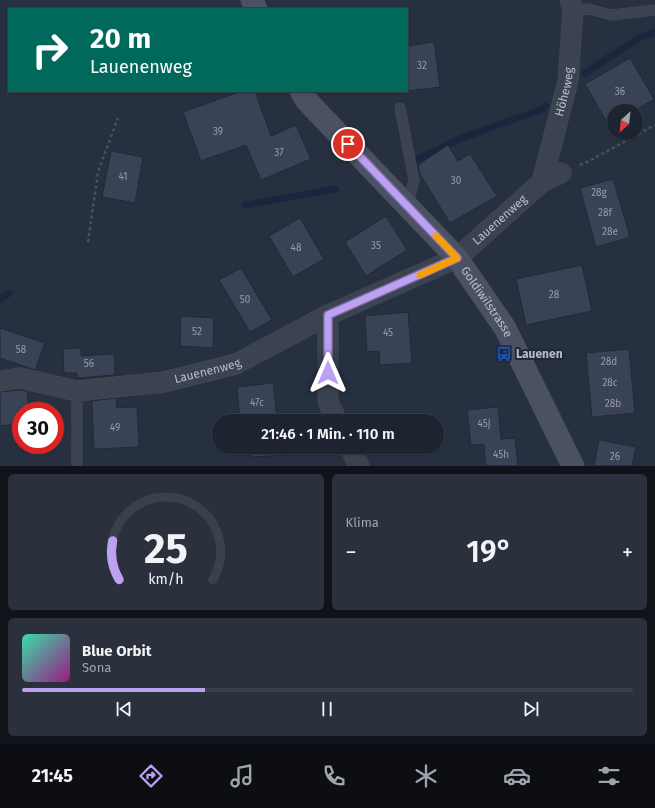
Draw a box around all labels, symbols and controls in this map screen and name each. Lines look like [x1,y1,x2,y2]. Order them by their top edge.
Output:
text: 20 m [90,22,151,55]
icon: right [24,24,76,76]
text: Lauenenweg [90,56,192,78]
house number: 32 [417,60,427,72]
street label: Höheweg [552,66,576,118]
house number: 36 [615,86,625,98]
north arrow [607,104,643,140]
map controls [607,104,643,140]
house number: 39 [213,126,223,138]
pin [331,127,365,161]
icon: arrive [337,133,359,155]
house number: 37 [274,147,284,159]
house number: 41 [118,171,128,183]
house number: 30 [451,175,462,187]
house number: 28g [591,187,608,199]
street label: Lauenenweg [470,191,530,248]
house number: 28f [598,207,613,219]
house number: 28e [602,226,618,238]
house number: 35 [371,240,381,252]
house number: 48 [291,242,302,254]
street label: Goldiwilstrasse [458,264,515,340]
house number: 28 [549,289,560,301]
house number: 50 [240,294,251,306]
house number: 52 [192,326,202,338]
house number: 45 [383,327,393,339]
house number: 58 [16,344,27,356]
bus stop icon: Lauenen [495,345,513,363]
place label: Lauenen [516,347,563,361]
position arrow [307,352,349,394]
street label: Lauenenweg [173,355,244,386]
house number: 28d [601,356,617,368]
house number: 56 [84,358,94,370]
house number: 28c [602,377,618,389]
house number: 47c [250,397,264,409]
house number: 28b [605,398,621,410]
speed limit sign: 30 [12,402,64,454]
house number: 45j [477,418,491,430]
house number: 49 [110,422,120,434]
text: 21:46 · 1 Min. · 110 m [261,425,395,443]
house number: 45h [493,449,509,461]
house number: 26 [610,451,620,463]
text: Klima [346,515,379,530]
text: 25 [144,524,188,574]
text: 19° [466,534,512,570]
text: − [346,539,357,566]
text: + [622,539,633,566]
text: km/h [148,571,183,588]
text: Blue Orbit [82,642,151,660]
text: Sona [82,660,111,675]
icon: previous [113,698,135,720]
icon: pause [316,698,338,720]
icon: next [520,698,542,720]
icon: directions [137,762,165,790]
icon: music [228,762,256,790]
icon: phone [320,762,348,790]
icon: climate [412,762,440,790]
icon: car [503,762,531,790]
icon: filters [595,762,623,790]
text: 21:45 [32,765,73,787]

